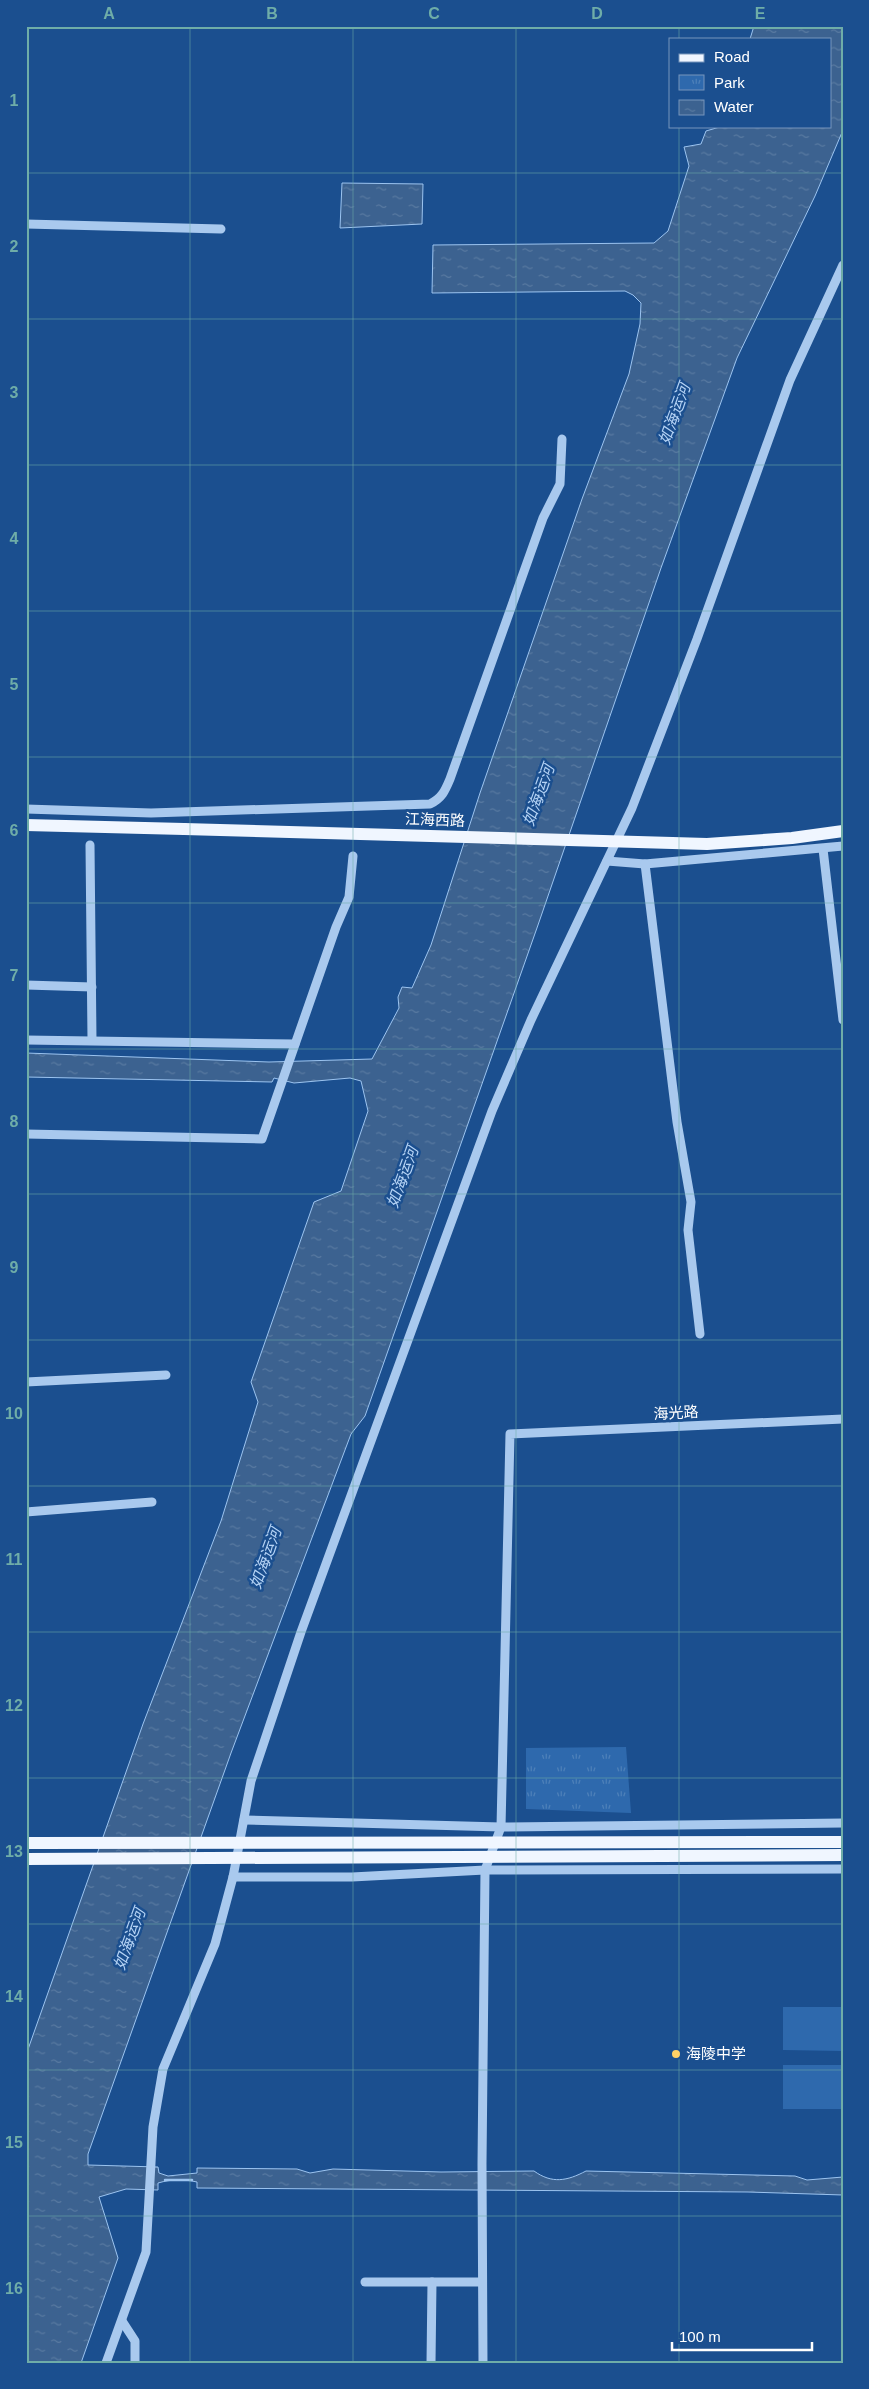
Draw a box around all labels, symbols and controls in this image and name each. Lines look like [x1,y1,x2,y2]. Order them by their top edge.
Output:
text: A [103,5,115,22]
text: B [266,5,278,22]
text: C [428,5,440,22]
text: D [591,5,603,22]
text: E [755,5,766,22]
legend [669,38,832,128]
text: Road [714,48,750,65]
text: Park [714,74,745,91]
text: 1 [10,92,19,109]
text: Water [714,98,753,115]
text: 2 [10,238,19,255]
water label: 如海运河 [656,378,694,447]
text: 3 [10,384,19,401]
text: 4 [10,530,19,547]
text: 5 [10,676,19,693]
water label: 如海运河 [520,759,558,828]
street label: 江海西路 [405,810,465,829]
text: 6 [10,822,19,839]
text: 7 [10,967,19,984]
text: 8 [10,1113,19,1130]
water label: 如海运河 [384,1141,422,1210]
text: 9 [10,1259,19,1276]
street label: 海光路 [653,1403,699,1422]
text: 10 [5,1405,23,1422]
water label: 如海运河 [247,1522,285,1591]
text: 11 [6,1551,23,1568]
text: 12 [5,1697,23,1714]
text: 13 [5,1843,23,1860]
water label: 如海运河 [111,1903,149,1972]
text: 14 [5,1988,23,2005]
place label: 海陵中学 [686,2045,746,2062]
marker: 海陵中学 [670,2048,682,2060]
text: 15 [5,2134,23,2151]
text: 16 [5,2280,23,2297]
scale bar [672,2319,812,2351]
text: 100 m [679,2328,721,2345]

